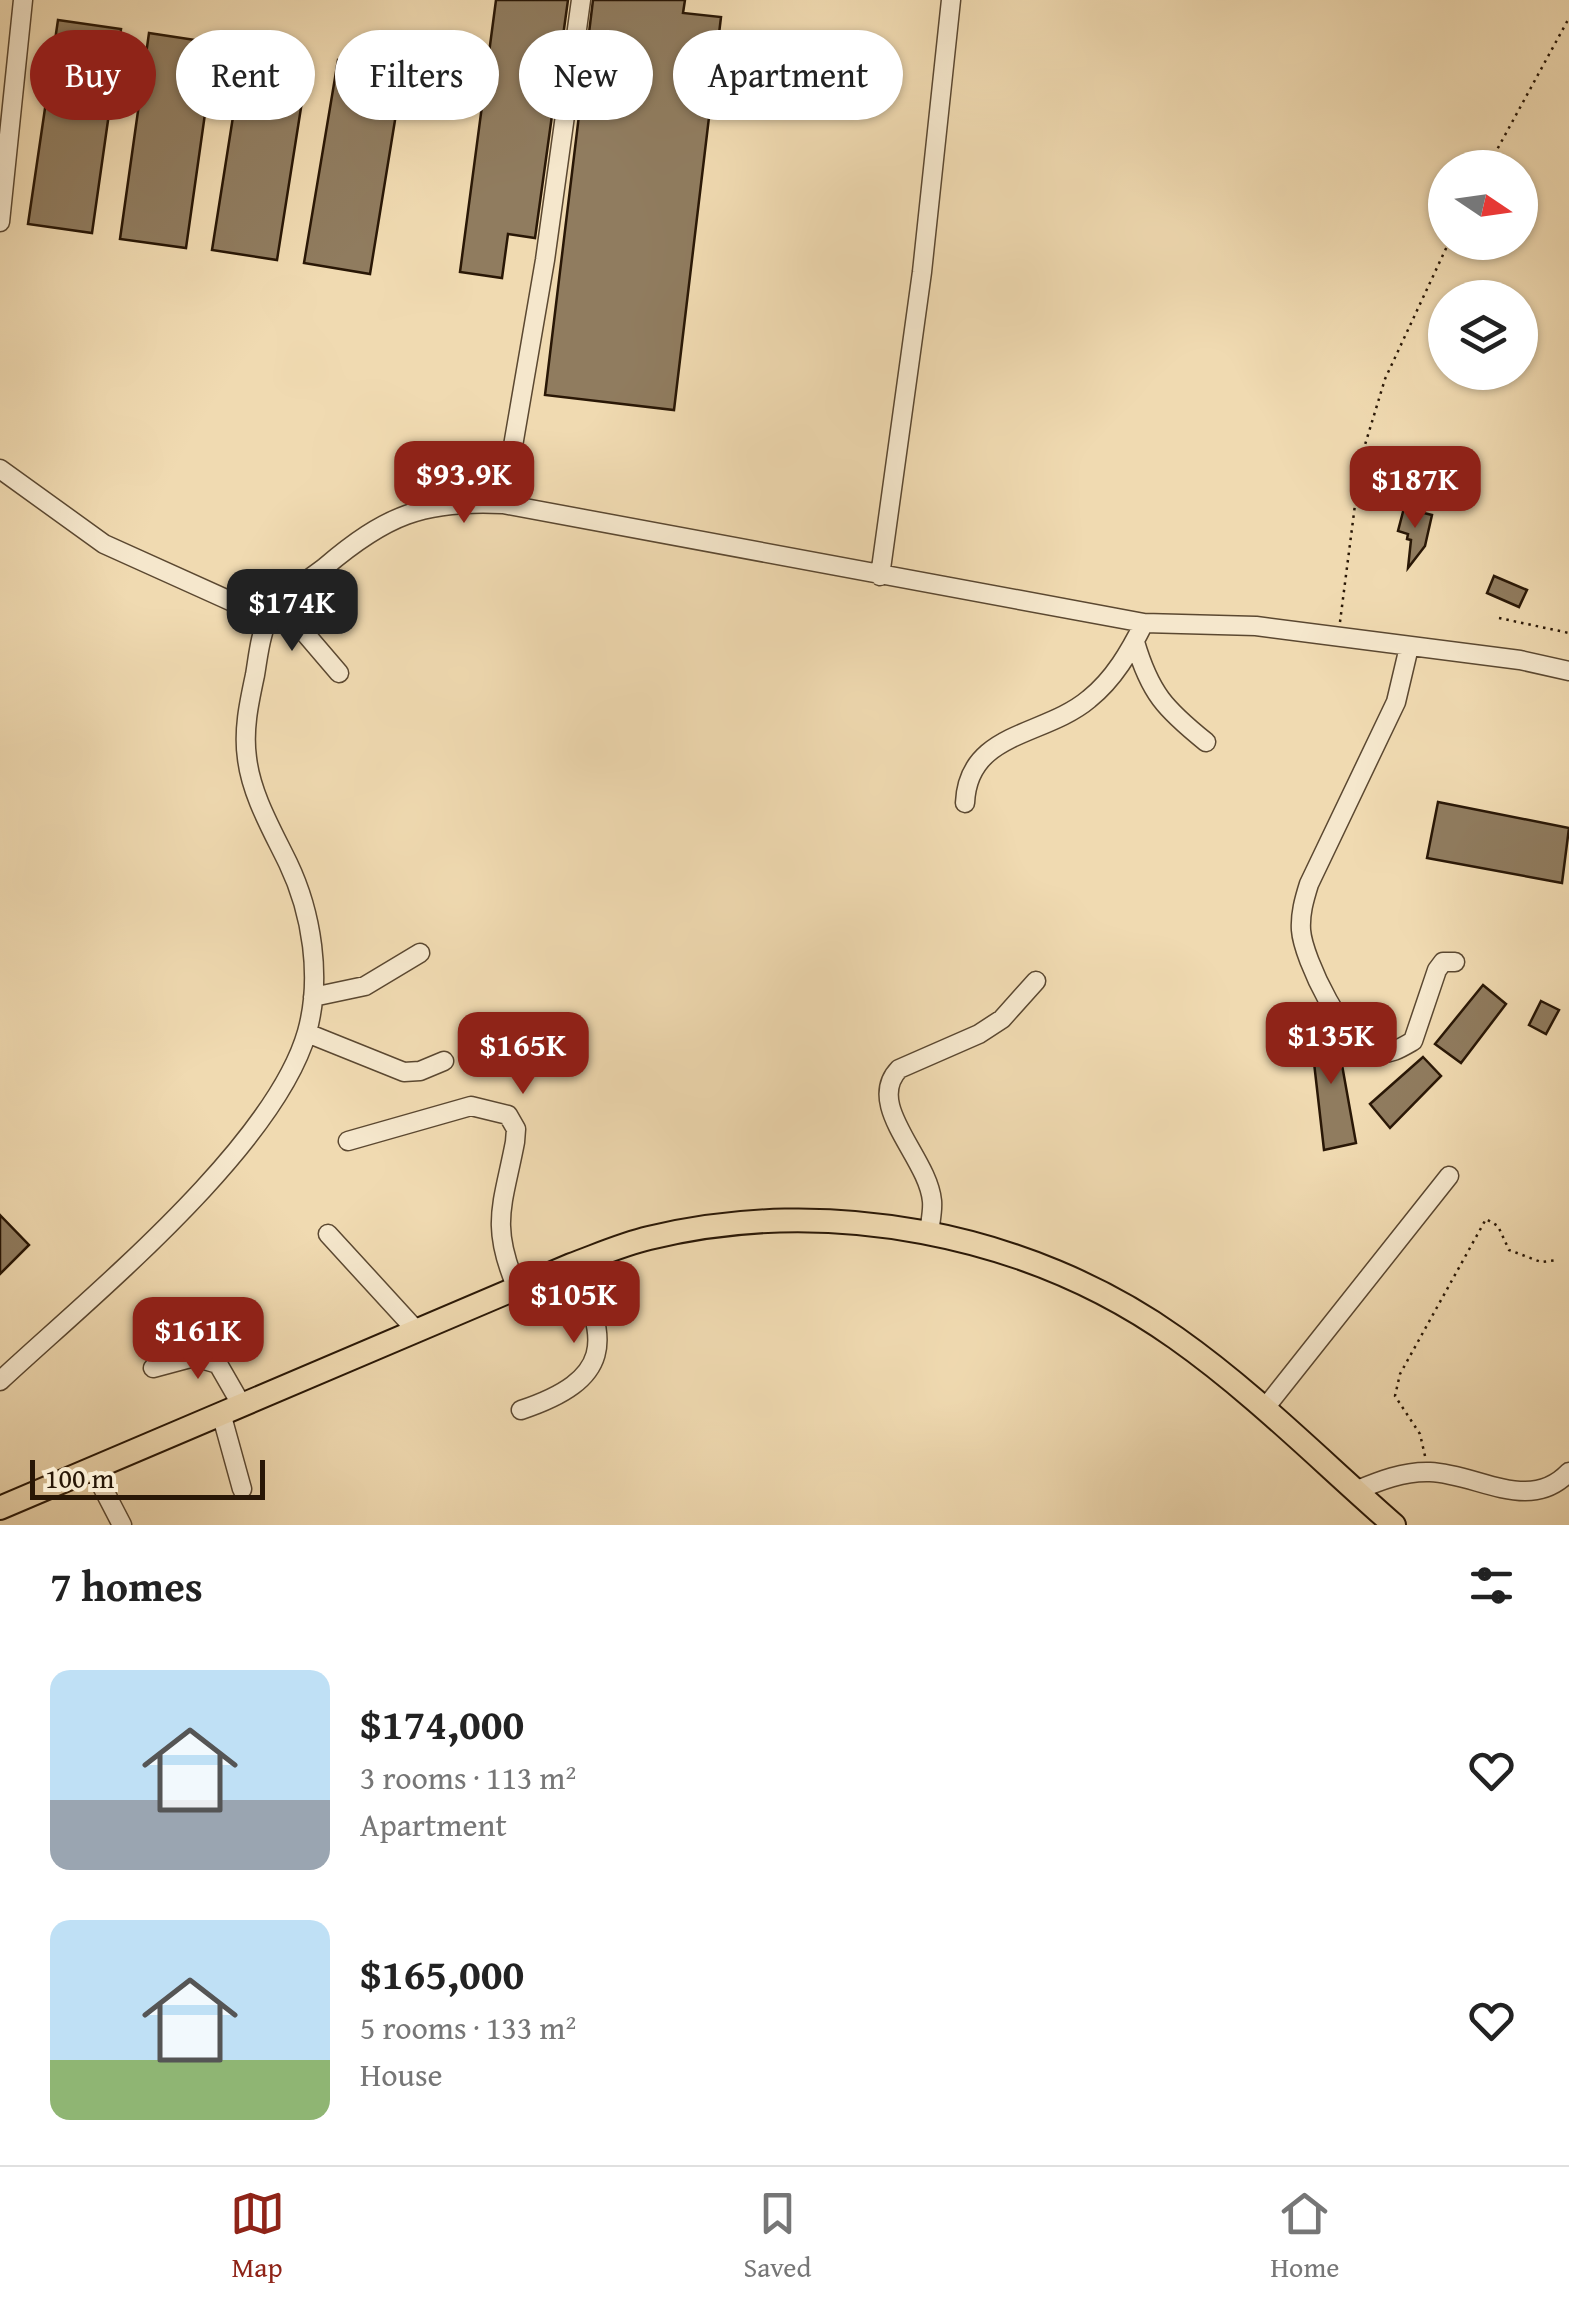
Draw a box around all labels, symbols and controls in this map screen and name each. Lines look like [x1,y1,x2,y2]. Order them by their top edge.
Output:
chip: Buy [30,30,156,120]
chip: Rent [176,30,315,120]
chip: Filters [335,30,499,120]
chip: New [519,30,653,120]
chip: Apartment [673,30,903,120]
north arrow [1428,150,1538,260]
map controls [1428,150,1538,390]
button: layers [1428,280,1538,390]
pin: $93.9K [383,441,545,526]
pin: $187K [1345,446,1485,531]
text: $93.9K [416,450,512,497]
text: $187K [1372,455,1458,502]
pin: $174K [222,569,362,654]
text: $174K [249,578,335,625]
pin: $135K [1261,1002,1401,1087]
text: $135K [1288,1011,1374,1058]
pin: $165K [453,1012,593,1097]
text: $165K [480,1021,566,1068]
pin: $105K [504,1261,644,1346]
text: $105K [531,1270,617,1317]
pin: $161K [128,1297,268,1382]
text: $161K [155,1306,241,1353]
scale bar [30,1455,265,1500]
text: 100 m [45,1457,114,1498]
text: 7 homes [50,1555,203,1616]
icon: filters [1464,1558,1519,1613]
text: $174,000 [360,1693,524,1754]
icon: home [130,1710,250,1830]
icon: heart [1464,1743,1519,1798]
text: 3 rooms · 113 m² [360,1754,576,1801]
text: Apartment [360,1801,507,1848]
text: $165,000 [360,1943,524,2004]
icon: home [130,1960,250,2080]
icon: heart [1464,1993,1519,2048]
text: 5 rooms · 133 m² [360,2004,576,2051]
text: House [360,2051,443,2098]
tab: Map [230,2186,285,2287]
tab: Saved [744,2186,811,2287]
tab: Home [1271,2186,1339,2287]

